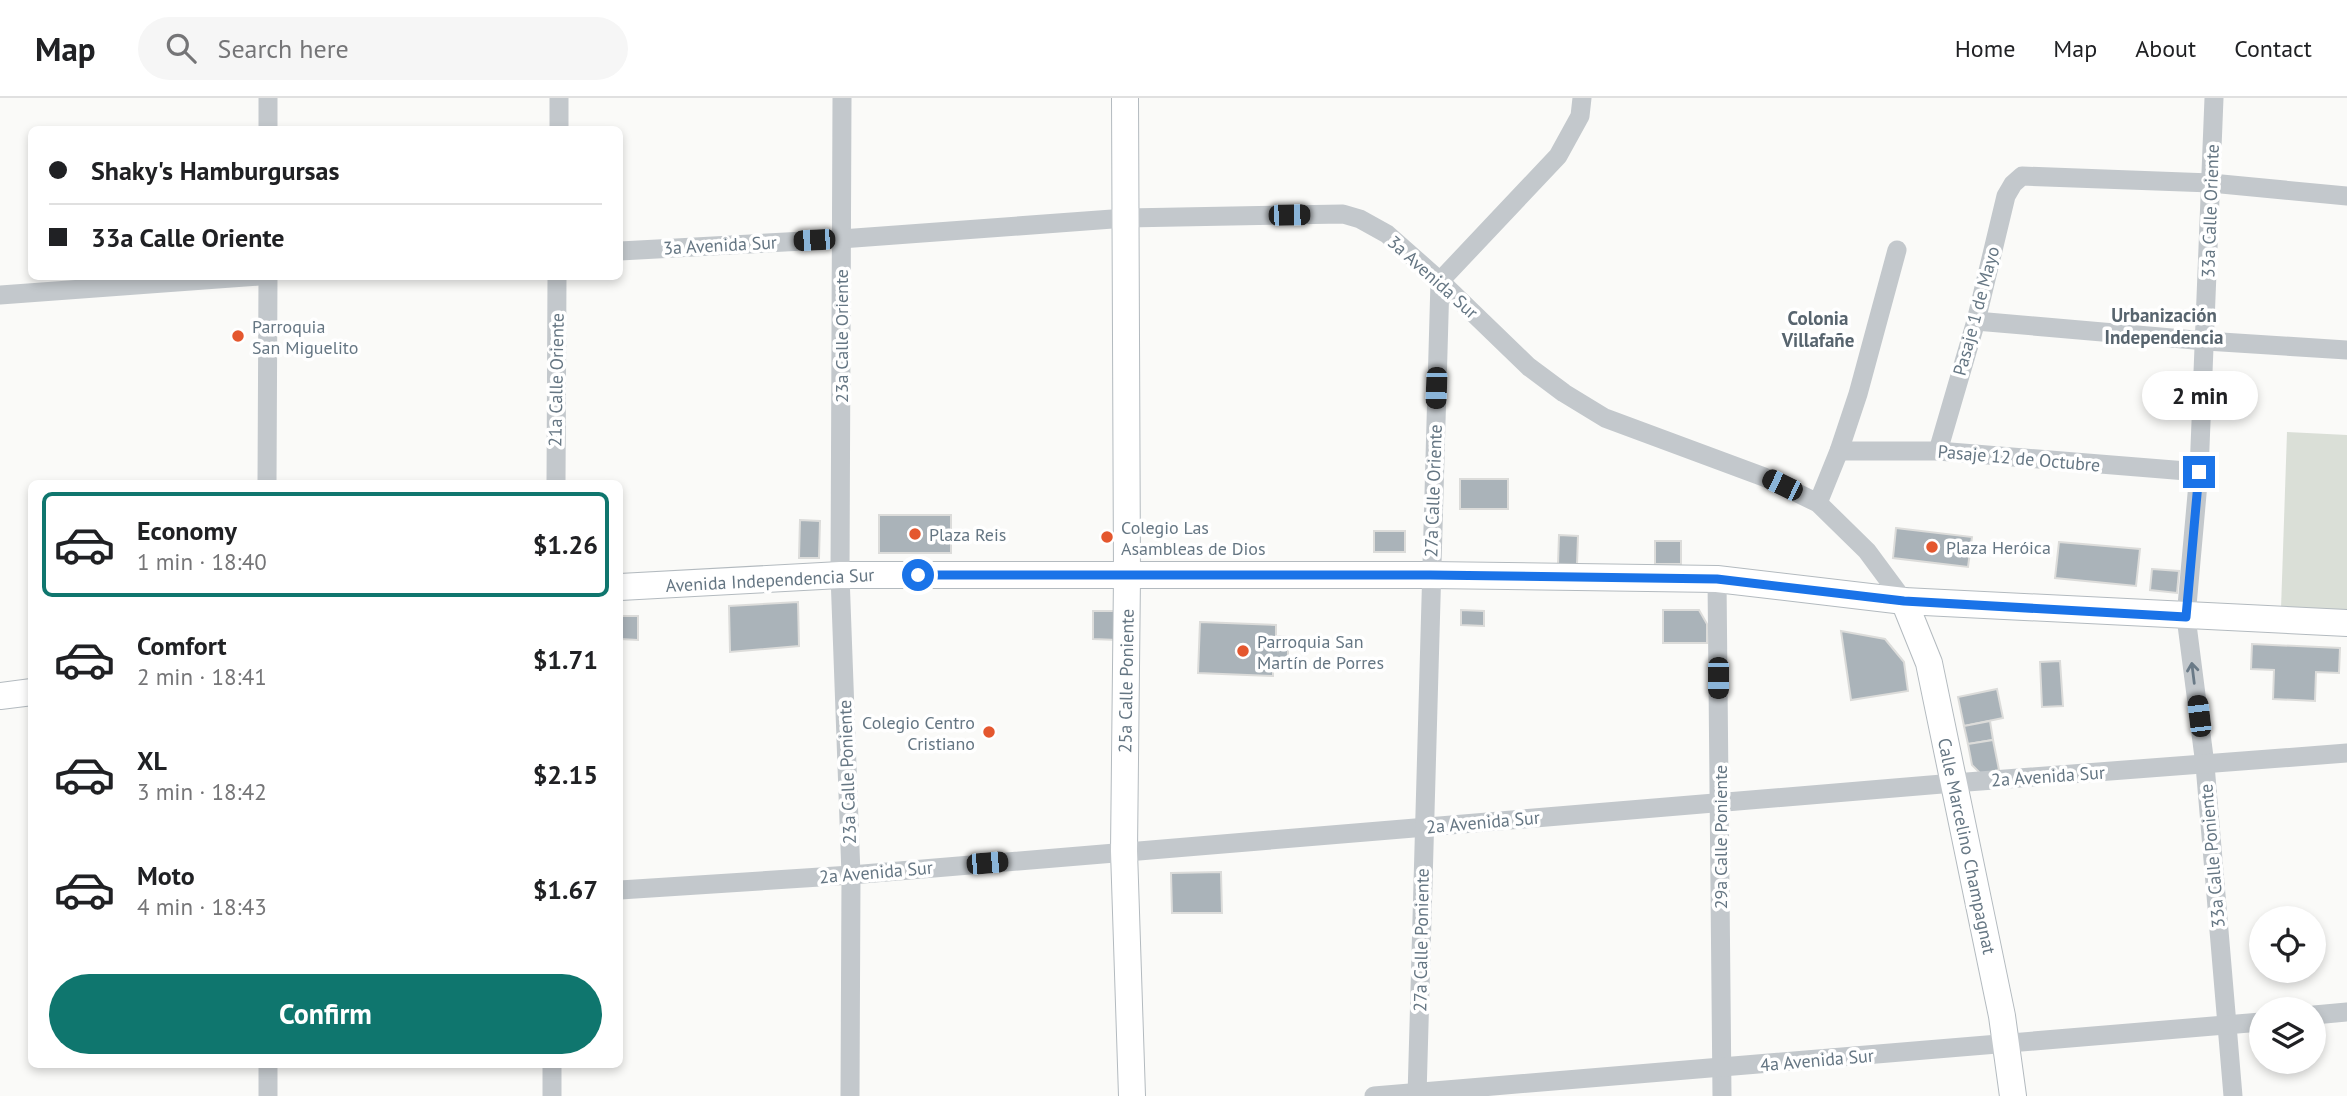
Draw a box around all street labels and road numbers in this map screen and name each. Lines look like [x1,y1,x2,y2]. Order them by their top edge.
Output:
street label: 33a Calle Oriente [2196,144,2224,278]
street label: 3a Avenida Sur [1383,230,1483,324]
street label: 3a Avenida Sur [662,231,778,259]
street label: Pasaje 1 de Mayo [1948,244,2004,378]
street label: 23a Calle Oriente [830,269,853,403]
street label: 21a Calle Oriente [543,313,569,447]
street label: 27a Calle Oriente [1419,424,1447,558]
street label: Pasaje 12 de Octubre [1937,439,2101,477]
street label: Avenida Independencia Sur [665,563,875,597]
street label: 25a Calle Poniente [1113,609,1139,753]
street label: 23a Calle Poniente [833,699,861,845]
street label: Calle Marcelino Champagnat [1933,736,2001,956]
street label: 2a Avenida Sur [1990,761,2106,791]
street label: 29a Calle Poniente [1709,765,1732,909]
street label: 33a Calle Poniente [2194,783,2230,929]
street label: 2a Avenida Sur [1425,806,1541,838]
street label: 2a Avenida Sur [818,856,934,888]
street label: 27a Calle Poniente [1408,868,1434,1012]
street label: 4a Avenida Sur [1759,1044,1875,1076]

